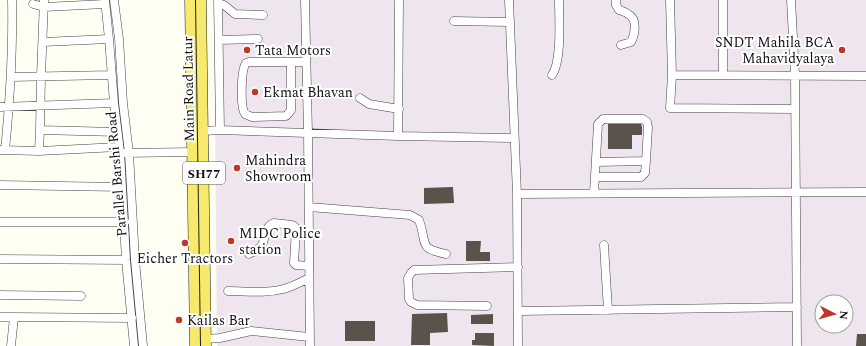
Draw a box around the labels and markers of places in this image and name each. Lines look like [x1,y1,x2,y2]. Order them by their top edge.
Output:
place label: SNDT Mahila BCA Mahavidyalaya [715,32,834,69]
place label: Tata Motors [255,40,331,61]
marker: Tata Motors [242,45,252,55]
marker: SNDT Mahila BCA Mahavidyalaya [837,45,847,55]
place label: Ekmat Bhavan [263,82,353,103]
marker: Ekmat Bhavan [250,87,260,97]
place label: Mahindra Showroom [245,150,311,187]
marker: Mahindra Showroom [232,163,242,173]
place label: MIDC Police station [239,223,321,260]
marker: MIDC Police station [226,236,236,246]
marker: Eicher Tractors [180,238,190,248]
place label: Eicher Tractors [137,248,233,269]
place label: Kailas Bar [187,310,251,331]
marker: Kailas Bar [174,315,184,325]

